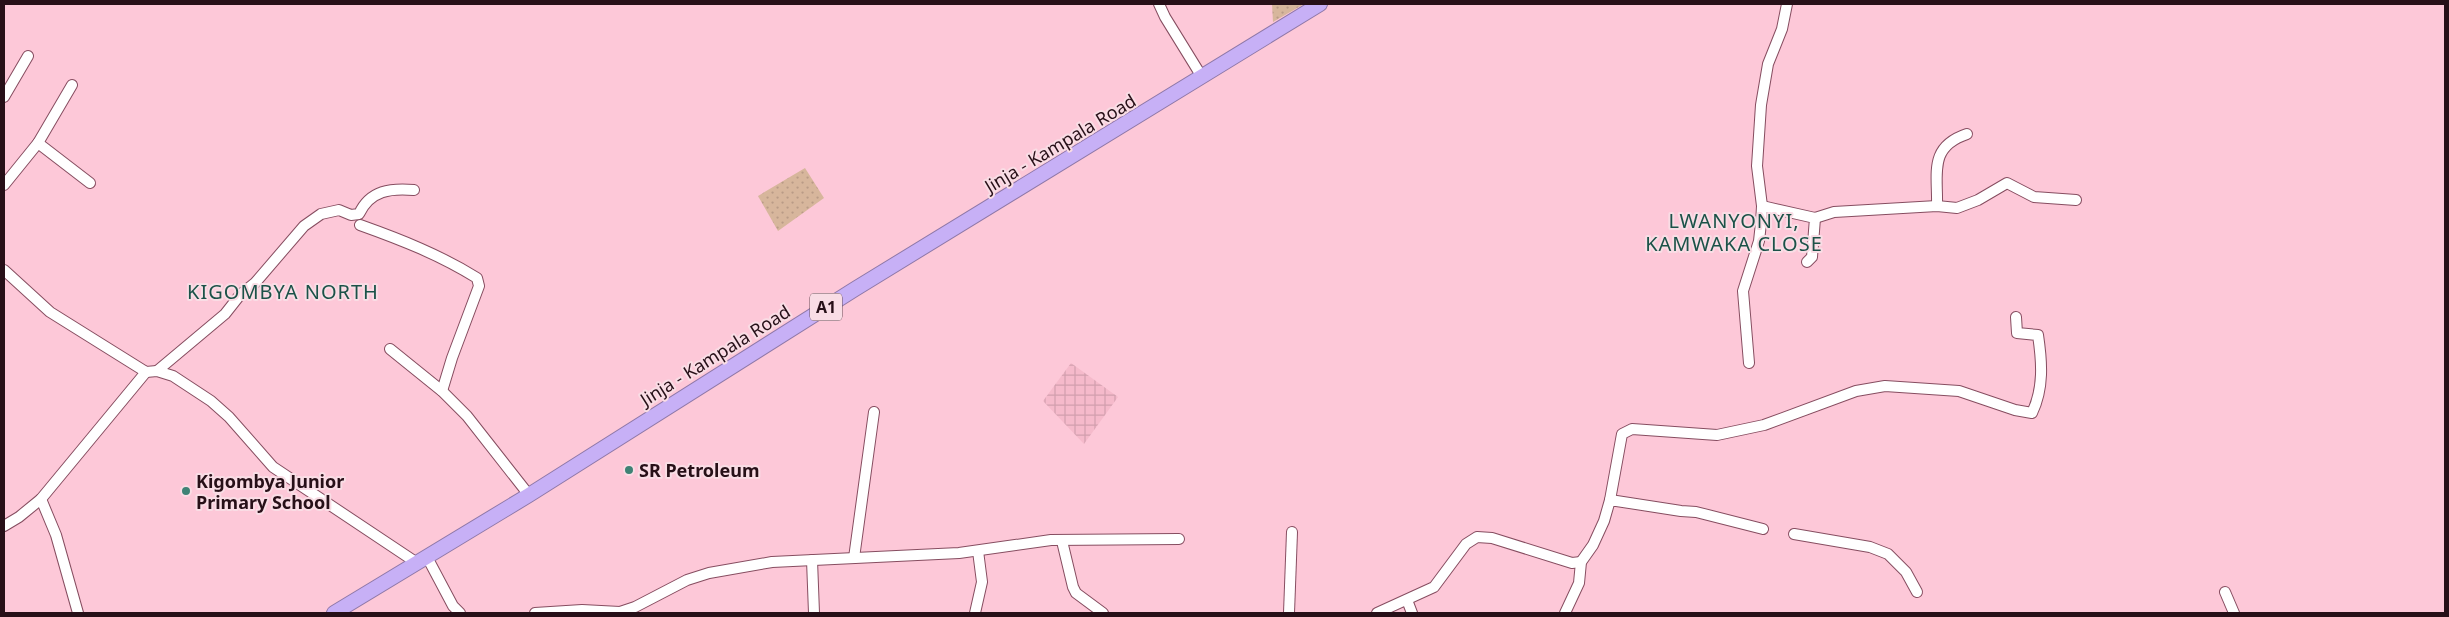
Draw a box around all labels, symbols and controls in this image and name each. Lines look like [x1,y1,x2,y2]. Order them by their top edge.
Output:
street label: Jinja - Kampala Road [978,88,1140,199]
district label: LWANYONYI, KAMWAKA CLOSE [1645,207,1823,257]
district label: KIGOMBYA NORTH [187,278,379,305]
road number: A1 [810,294,842,320]
street label: Jinja - Kampala Road [634,299,795,412]
place label: SR Petroleum [639,458,759,482]
marker: SR Petroleum [623,464,635,476]
place label: Kigombya Junior Primary School [196,469,344,514]
marker: Kigombya Junior Primary School [180,485,192,497]

